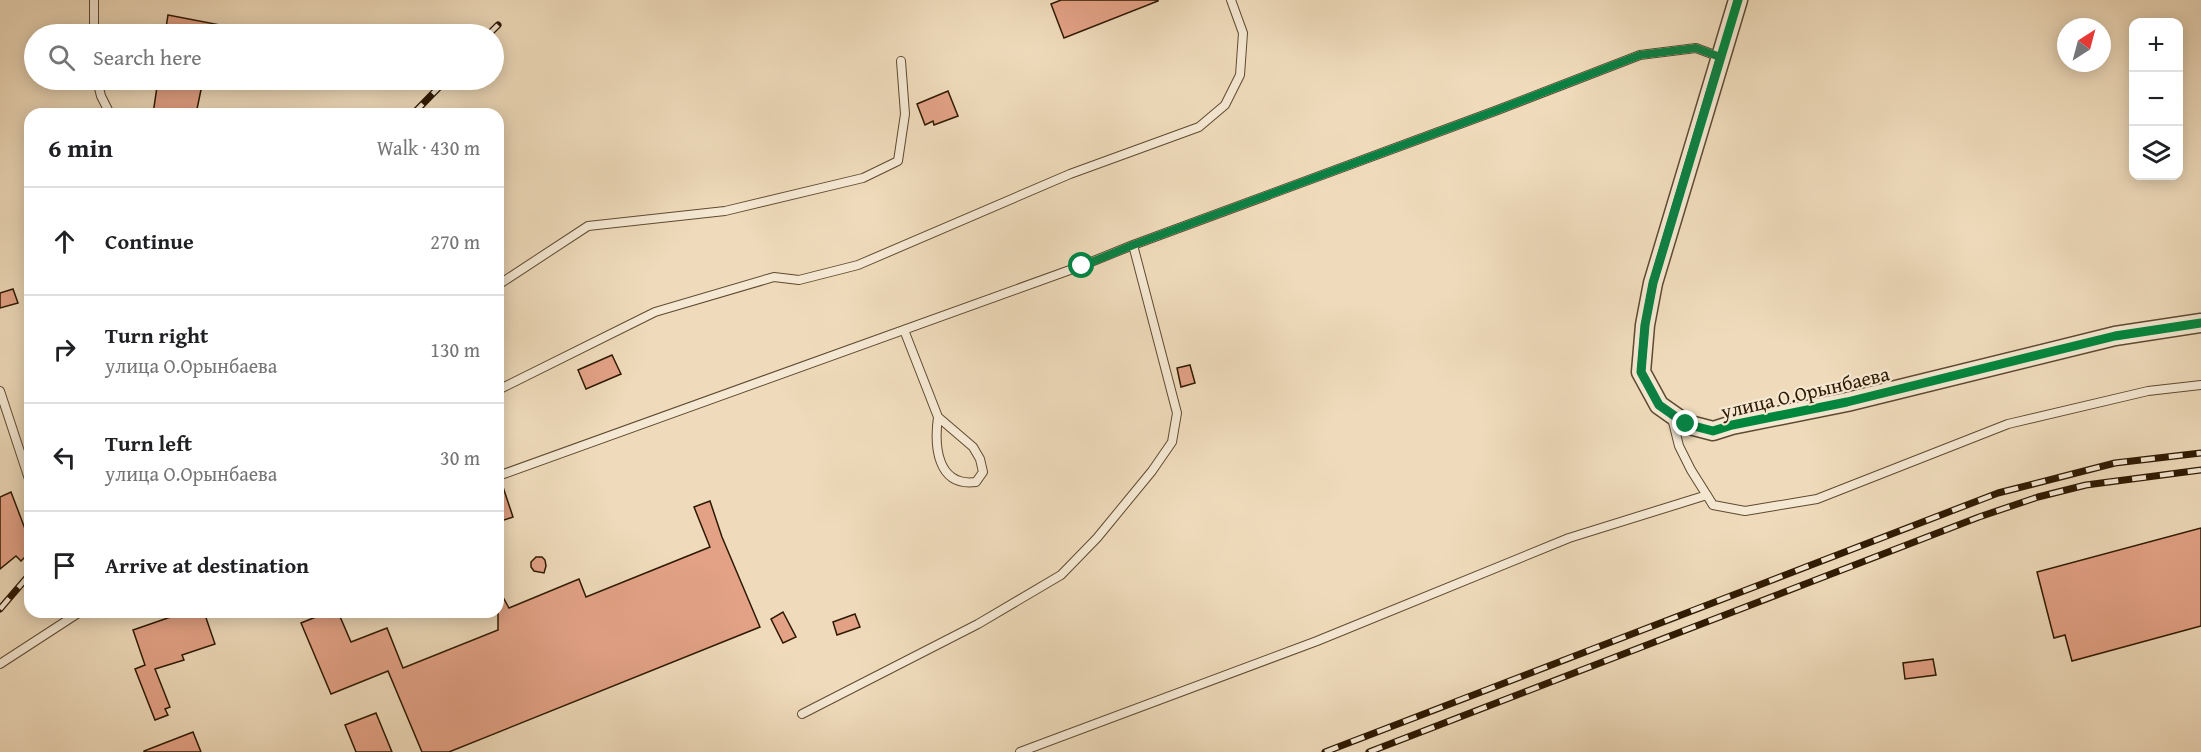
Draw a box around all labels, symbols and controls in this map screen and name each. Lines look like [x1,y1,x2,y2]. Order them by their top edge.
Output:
north arrow [2057,18,2111,72]
map controls [2129,18,2183,180]
button: + [2129,18,2183,72]
search box [24,24,504,90]
icon: search [45,41,78,74]
text: Search here [93,41,202,73]
button: − [2129,72,2183,126]
button: layers [2129,126,2183,180]
text: 6 min [48,128,113,167]
text: Walk · 430 m [377,133,480,162]
icon: ahead [48,225,81,258]
text: Continue [105,225,194,257]
text: 270 m [430,227,480,256]
route start [1068,252,1094,278]
text: Turn right [105,319,208,351]
icon: right [48,333,81,366]
text: 130 m [430,335,480,364]
text: улица О.Орынбаева [105,351,277,380]
street label: улица О.Орынбаева [1717,358,1893,426]
route end [1672,410,1698,436]
text: Turn left [105,427,192,459]
icon: left [48,441,81,474]
text: 30 m [440,443,480,472]
text: улица О.Орынбаева [105,459,277,488]
icon: arrive [48,549,81,582]
text: Arrive at destination [105,549,309,581]

